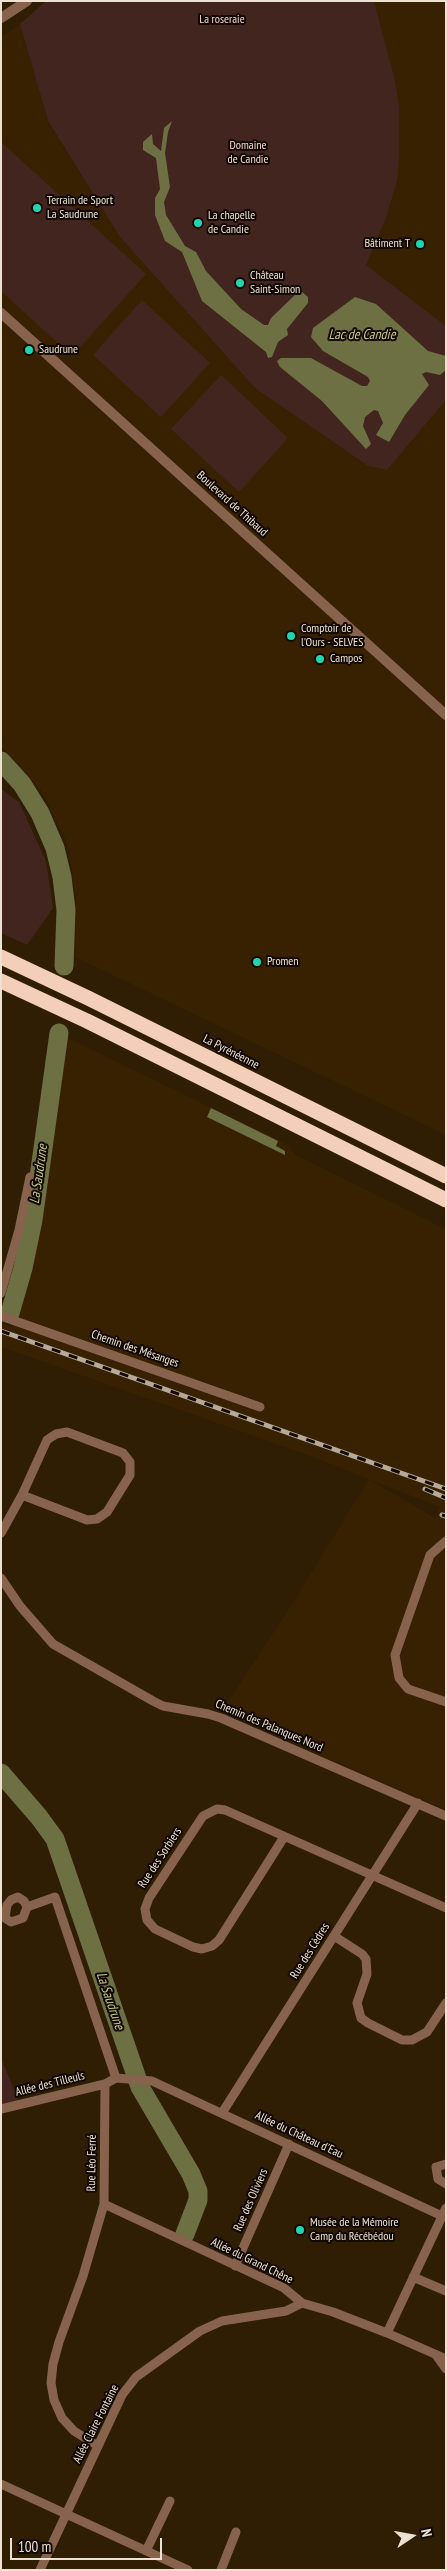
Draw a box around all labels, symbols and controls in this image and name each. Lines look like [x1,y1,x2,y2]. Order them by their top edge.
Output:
park label: La roseraie [199,13,245,27]
park label: Domaine de Candie [228,139,268,167]
place label: Terrain de Sport La Saudrune [47,194,113,222]
marker: Terrain de Sport La Saudrune [31,202,43,214]
place label: La chapelle de Candie [208,209,255,237]
marker: La chapelle de Candie [192,217,204,229]
place label: Bâtiment T [364,237,410,251]
marker: Bâtiment T [414,238,426,250]
place label: Château Saint-Simon [250,269,300,297]
marker: Château Saint-Simon [234,277,246,289]
water label: Lac de Candie [329,327,395,343]
place label: Saudrune [39,343,78,357]
marker: Saudrune [23,344,35,356]
street label: Boulevard de Thibaud [194,468,270,540]
place label: Comptoir de l'Ours - SELVES [301,622,363,650]
marker: Comptoir de l'Ours - SELVES [285,630,297,642]
place label: Campos [330,652,362,666]
marker: Campos [314,653,326,665]
place label: Promen [267,955,299,969]
marker: Promen [251,956,263,968]
street label: La Pyrénéenne [201,1032,261,1072]
water label: La Saudrune [27,1143,51,1205]
street label: Chemin des Mésanges [89,1327,181,1371]
street label: Chemin des Palanques Nord [213,1697,325,1755]
street label: Rue des Sorbiers [135,1825,185,1891]
street label: Rue des Cèdres [287,1921,333,1981]
water label: La Saudrune [92,1970,128,2032]
street label: Allée des Tilleuls [14,2068,86,2100]
street label: Allée du Château d'Eau [253,2108,345,2162]
street label: Rue Léo Ferré [84,2134,100,2192]
street label: Rue des Oliviers [231,2167,271,2233]
place label: Musée de la Mémoire Camp du Récébédou [310,2216,399,2244]
marker: Musée de la Mémoire Camp du Récébédou [294,2224,306,2236]
street label: Allée du Grand Chêne [209,2235,295,2287]
street label: Allée Claire Fontaine [70,2382,122,2466]
north arrow [387,2511,437,2561]
text: N [417,2527,436,2538]
scale bar [12,2528,165,2560]
text: 100 m [18,2537,51,2556]

